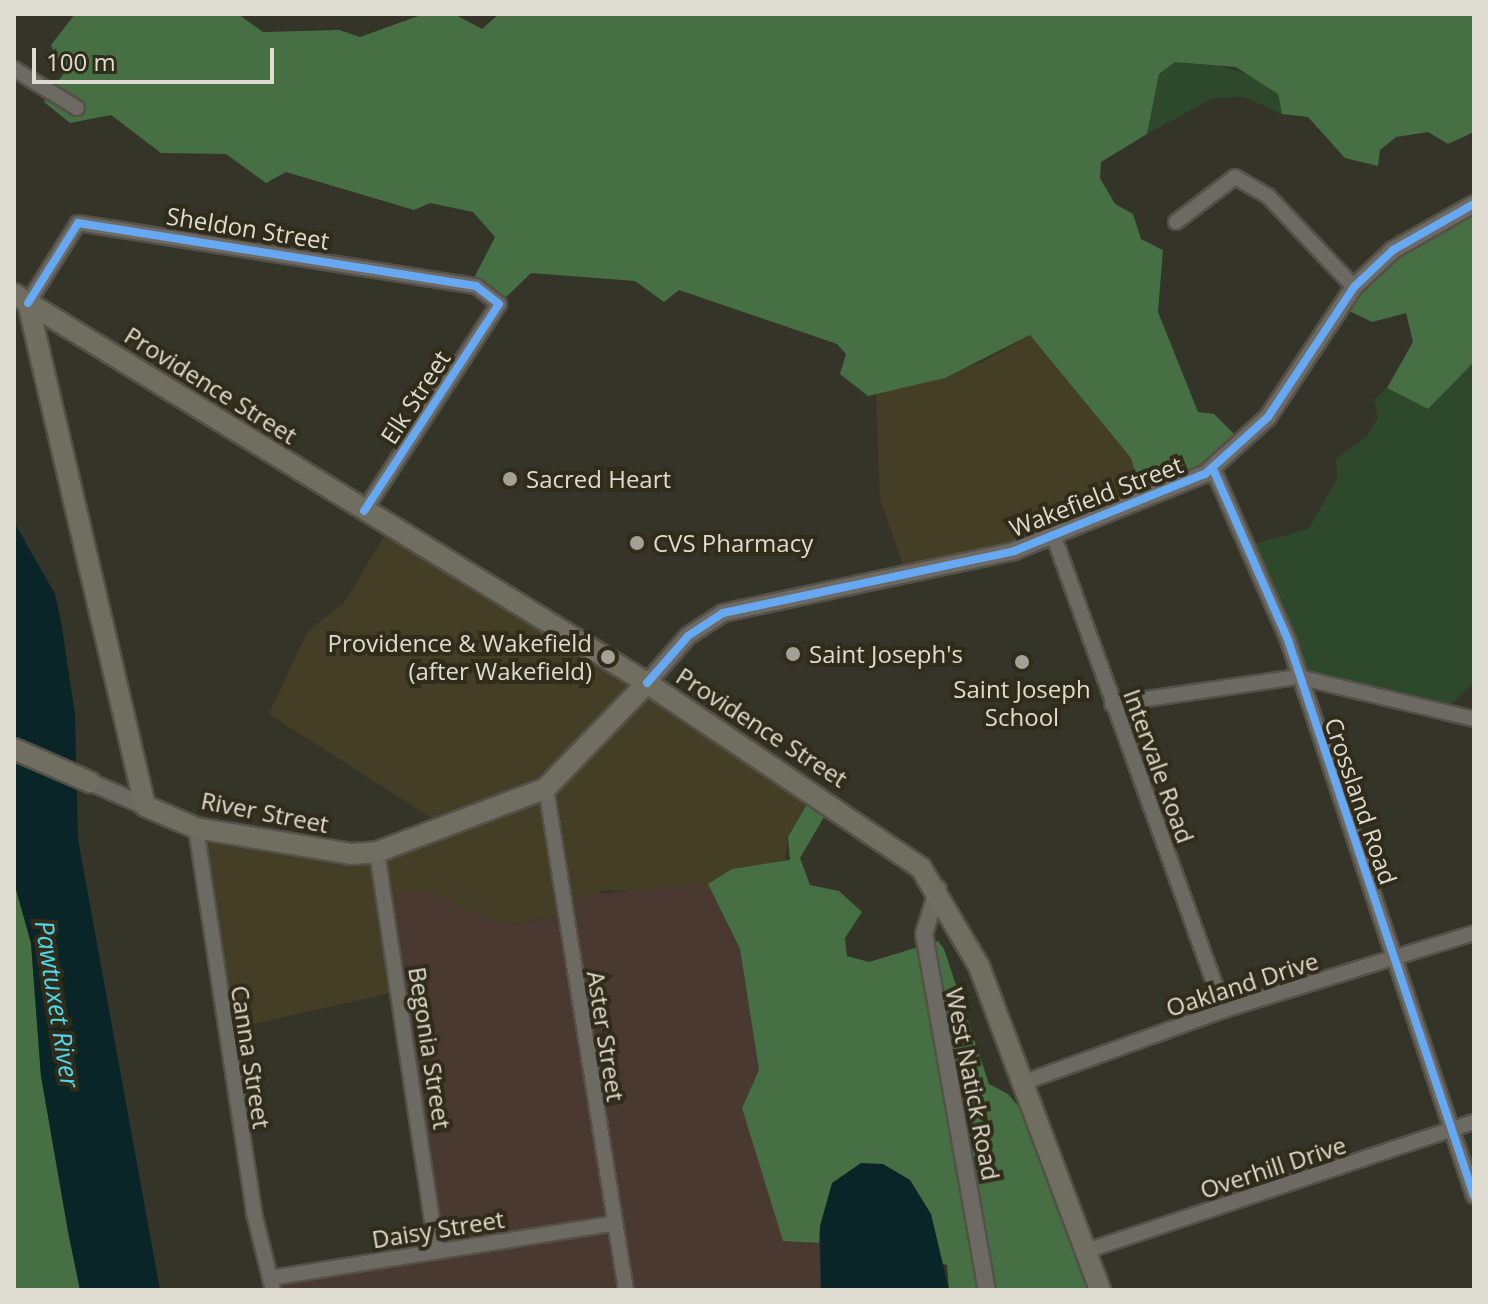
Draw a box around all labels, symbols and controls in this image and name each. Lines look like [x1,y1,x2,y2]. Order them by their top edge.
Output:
scale bar [36,32,278,82]
text: 100 m [46,45,116,78]
street label: Sheldon Street [165,201,331,255]
street label: Providence Street [119,320,303,450]
street label: Elk Street [374,345,456,449]
street label: Wakefield Street [1005,450,1187,542]
place label: Sacred Heart [526,465,671,493]
marker: Sacred Heart [501,470,519,488]
place label: CVS Pharmacy [653,529,813,557]
marker: CVS Pharmacy [628,534,646,552]
place label: Providence & Wakefield (after Wakefield) [328,629,592,685]
place label: Saint Joseph's [809,640,963,668]
marker: Saint Joseph's [784,645,802,663]
marker: Providence & Wakefield (after Wakefield) [599,648,617,666]
marker: Saint Joseph School [1013,653,1031,671]
street label: Providence Street [671,661,853,793]
place label: Saint Joseph School [953,675,1091,731]
street label: Intervale Road [1118,685,1200,847]
street label: Crossland Road [1319,714,1403,888]
street label: River Street [199,786,331,838]
water label: Pawtuxet River [28,918,86,1090]
street label: Oakland Drive [1162,946,1322,1022]
street label: Begonia Street [403,965,457,1131]
street label: Aster Street [581,969,631,1103]
street label: Canna Street [225,983,277,1131]
street label: West Natick Road [940,985,1006,1183]
street label: Overhill Drive [1196,1130,1350,1204]
street label: Daisy Street [370,1204,506,1254]

